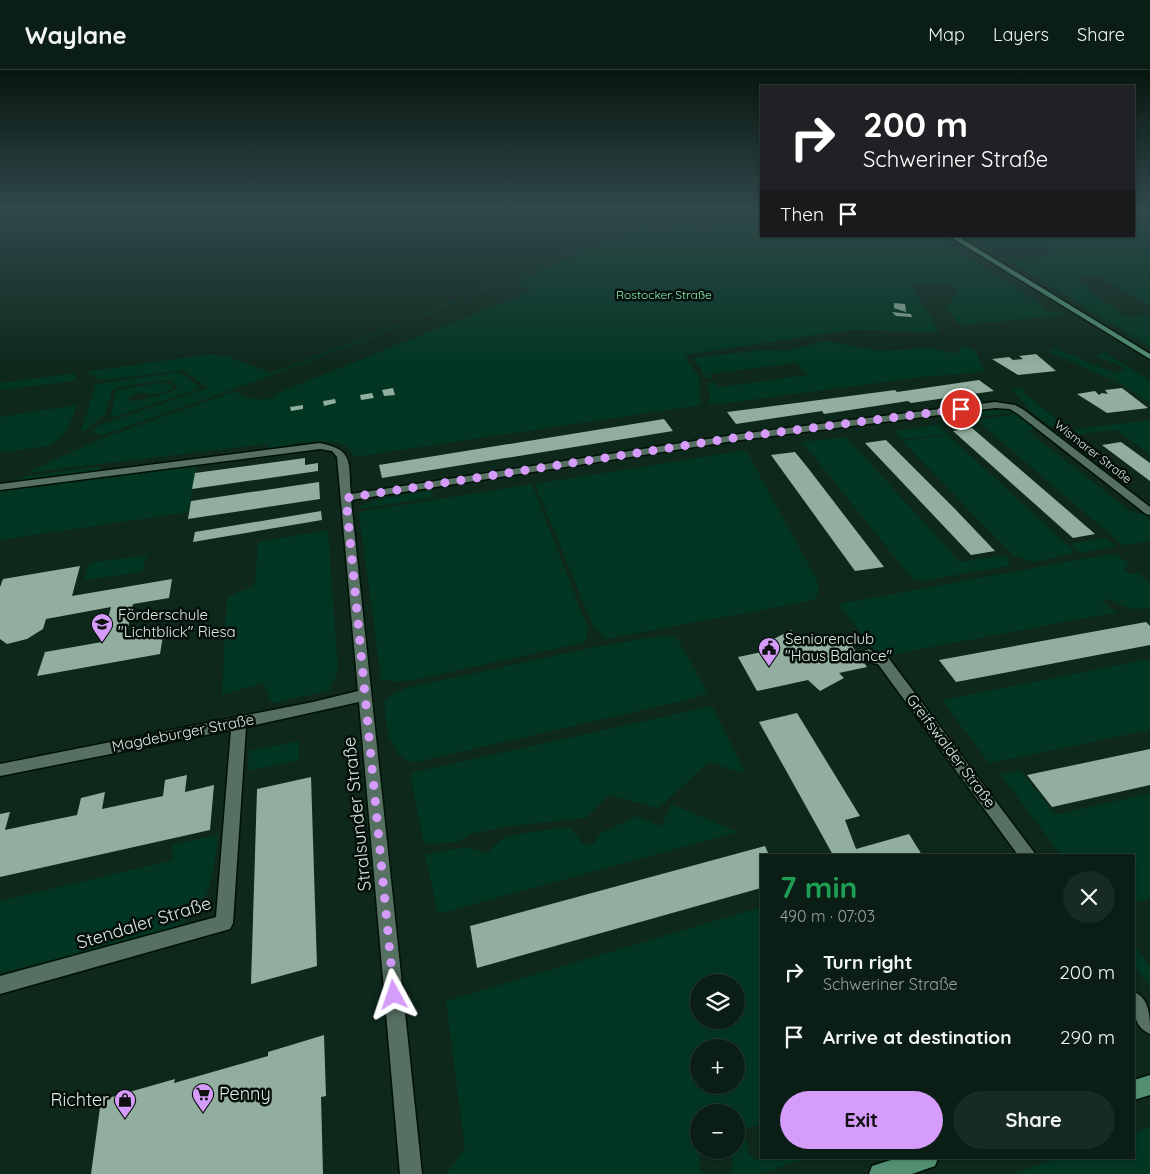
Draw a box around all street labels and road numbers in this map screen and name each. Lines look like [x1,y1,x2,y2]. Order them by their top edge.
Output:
street label: Wismarer Straße [1052,417,1135,486]
street label: Greifswalder Straße [903,690,1000,811]
street label: Magdeburger Straße [110,709,256,756]
street label: Stralsunder Straße [337,736,376,892]
street label: Stendaler Straße [74,891,214,954]

